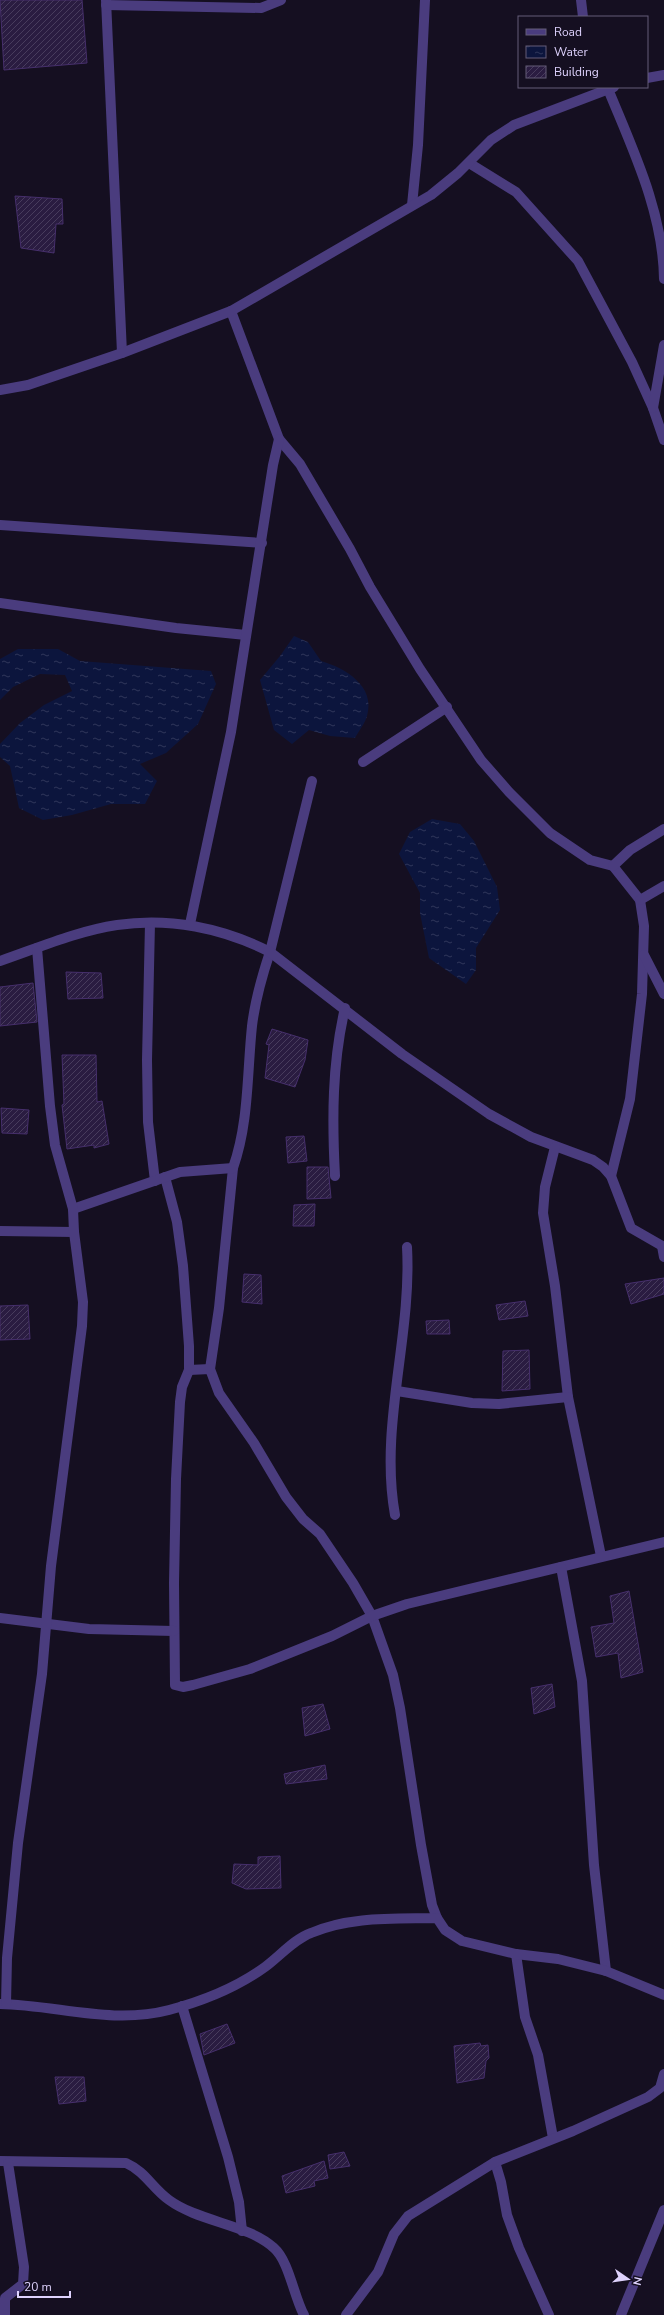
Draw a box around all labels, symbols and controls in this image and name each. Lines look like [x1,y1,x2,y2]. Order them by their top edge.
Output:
legend [518,16,648,88]
text: Road [554,24,582,40]
text: Water [554,44,588,60]
text: Building [554,64,599,80]
north arrow [608,2259,648,2299]
scale bar [18,2273,70,2299]
text: N [629,2275,645,2287]
text: 20 m [24,2279,52,2295]

